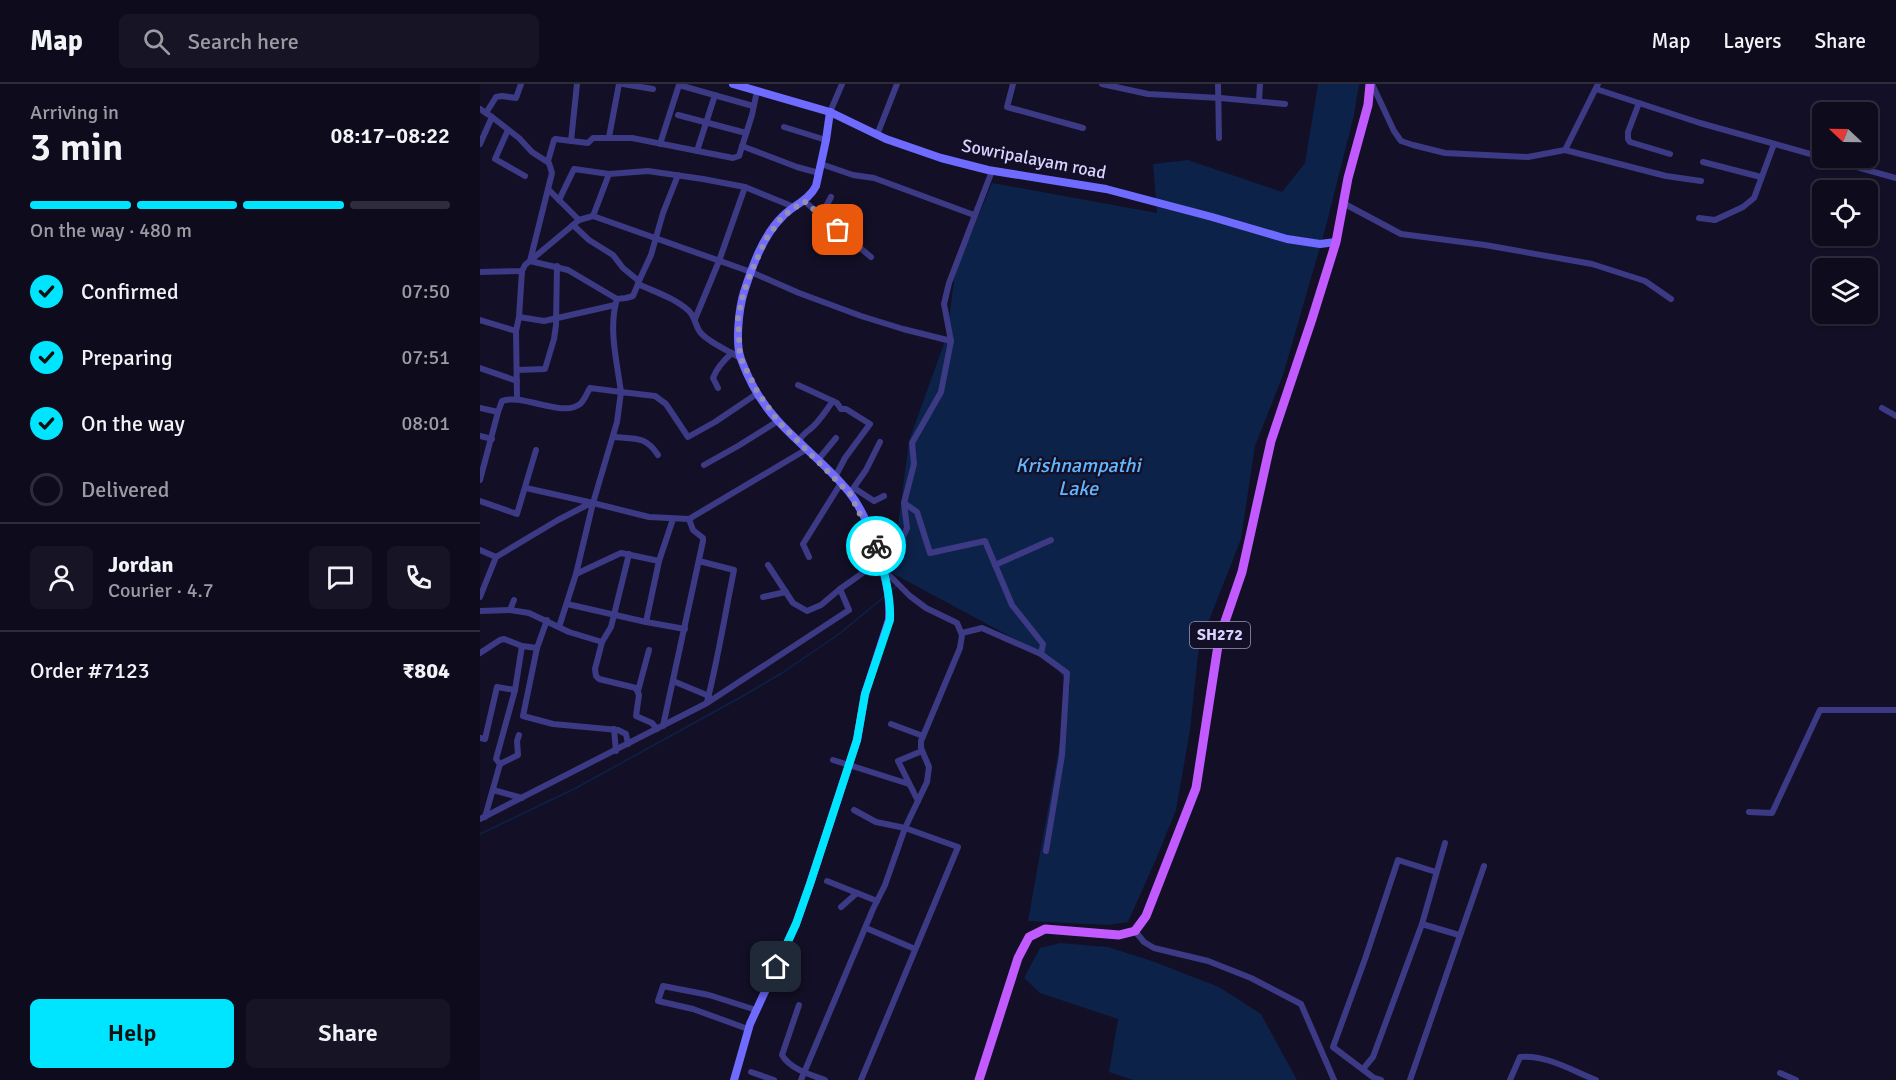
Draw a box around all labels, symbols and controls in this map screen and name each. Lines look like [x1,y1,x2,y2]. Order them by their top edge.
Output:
search box [119,14,539,68]
text: Map [30,24,83,58]
icon: search [140,25,173,58]
text: Search here [188,28,299,55]
text: Map [1652,28,1690,54]
text: Layers [1723,28,1781,54]
text: Share [1814,28,1866,54]
text: Arriving in [30,100,119,125]
north arrow [1812,102,1878,168]
map controls [1812,102,1878,324]
text: 08:17–08:22 [331,122,450,149]
text: 3 min [30,123,123,171]
street label: Sowripalayam road [960,134,1108,184]
button: locate [1812,180,1878,246]
pin [812,204,863,255]
icon: bag [821,213,854,246]
text: On the way · 480 m [30,218,192,243]
button: layers [1812,258,1878,324]
icon: check [30,275,63,308]
text: Confirmed [81,278,179,305]
text: 07:50 [401,279,450,304]
icon: check [30,341,63,374]
text: Preparing [81,344,173,371]
text: 07:51 [401,345,450,370]
icon: check [30,407,63,440]
text: On the way [81,410,185,437]
text: 08:01 [401,411,450,436]
water label: Krishnampathi Lake [1015,453,1142,501]
text: Delivered [81,476,169,503]
courier [846,516,906,576]
icon: bike [860,530,893,563]
button: person [30,546,93,609]
button: chat [309,546,372,609]
button: phone [387,546,450,609]
text: Jordan [108,551,174,578]
text: Courier · 4.7 [108,578,214,603]
road number: SH272 [1190,622,1250,648]
text: Order #7123 [30,657,150,684]
text: ₹804 [402,657,450,684]
pin [750,941,801,992]
icon: home [759,950,792,983]
button: Help [30,999,234,1068]
button: Share [246,999,450,1068]

